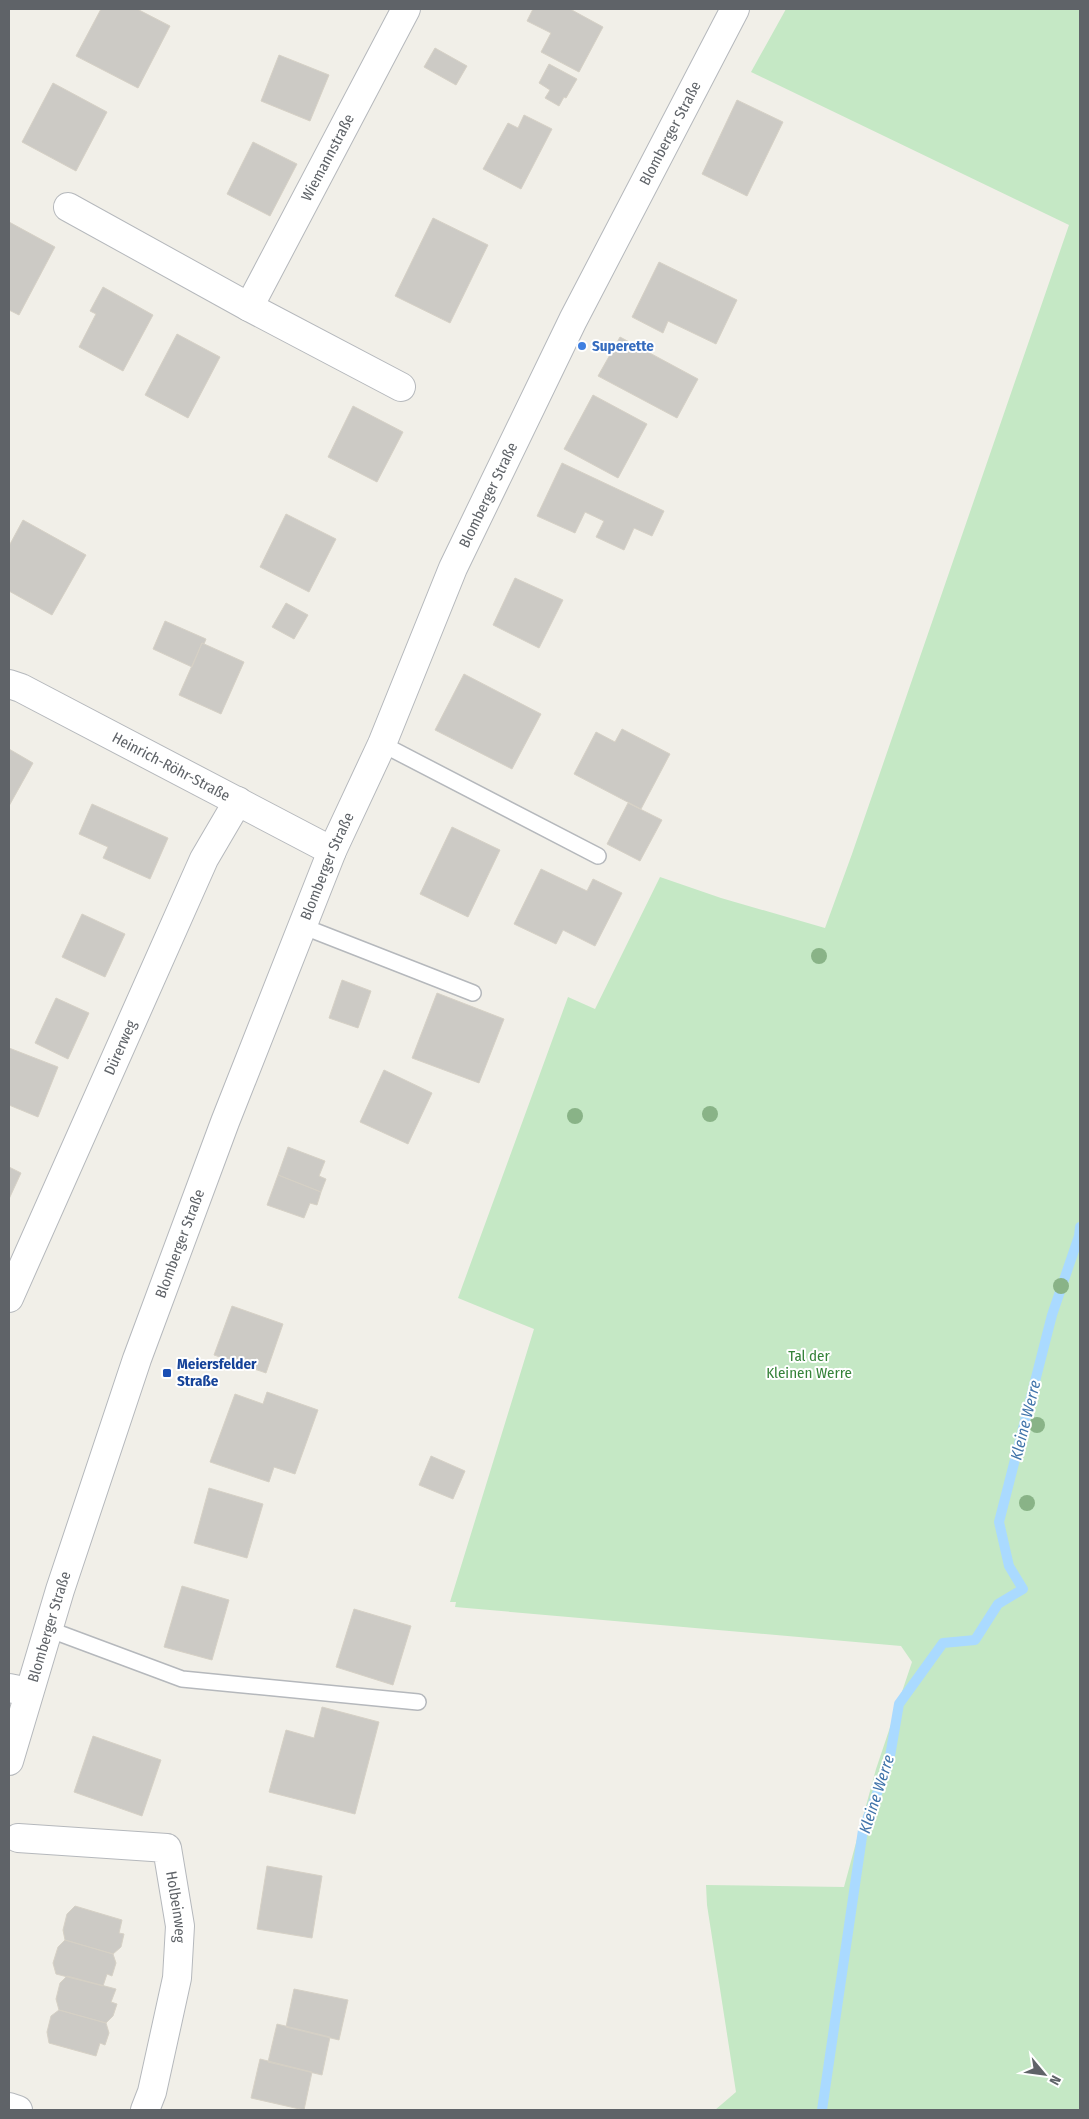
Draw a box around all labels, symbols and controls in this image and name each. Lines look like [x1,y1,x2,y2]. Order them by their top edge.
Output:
street label: Blomberger Straße [636,78,705,188]
street label: Wiemannstraße [297,111,358,204]
place label: Superette [592,337,654,355]
marker: Superette [576,340,588,352]
street label: Blomberger Straße [455,439,521,551]
street label: Heinrich-Röhr-Straße [109,728,233,805]
street label: Blomberger Straße [297,810,358,923]
street label: Dürerweg [100,1017,140,1078]
street label: Blomberger Straße [151,1187,208,1301]
park label: Tal der Kleinen Werre [766,1347,852,1382]
place label: Meiersfelder Straße [177,1355,257,1390]
marker: Meiersfelder Straße [161,1367,173,1379]
water label: Kleine Werre [1006,1378,1045,1462]
street label: Blomberger Straße [24,1569,75,1684]
water label: Kleine Werre [855,1752,898,1836]
street label: Holbeinweg [162,1870,189,1943]
north arrow [1019,2049,1069,2099]
text: N [1045,2072,1064,2088]

